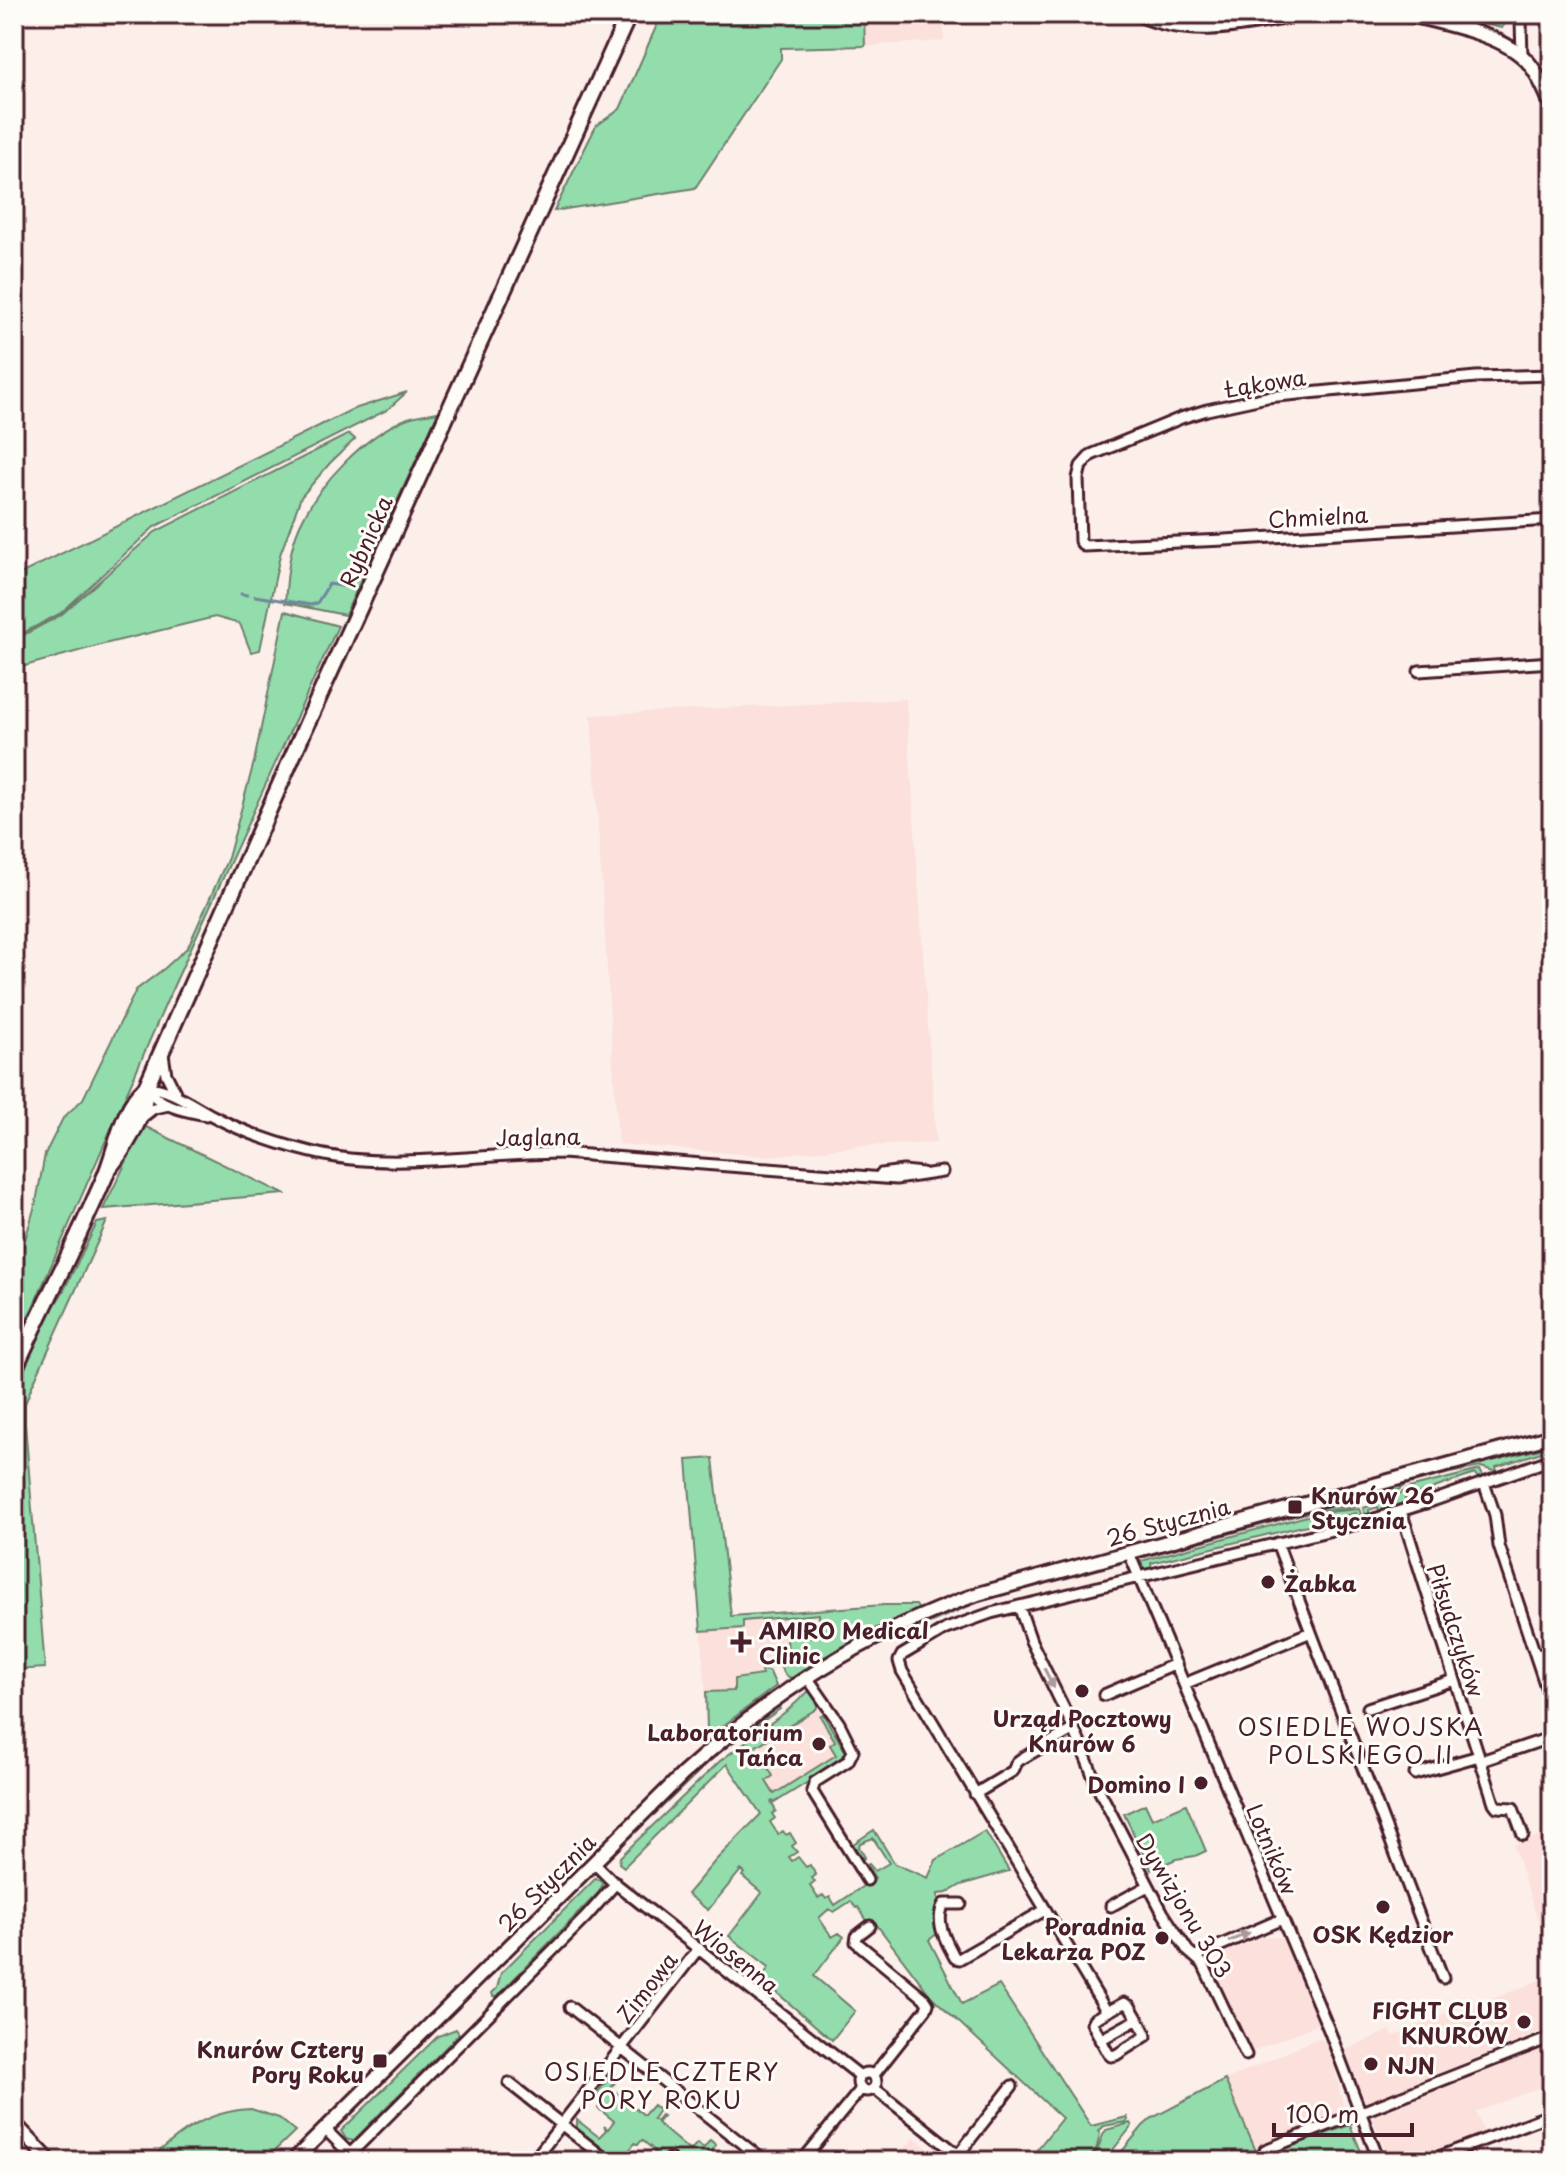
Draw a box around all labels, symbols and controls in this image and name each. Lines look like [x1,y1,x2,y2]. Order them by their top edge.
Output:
street label: Łąkowa [1221,359,1308,405]
street label: Rybnicka [330,490,400,592]
street label: Chmielna [1267,497,1369,535]
street label: Jaglana [495,1119,581,1153]
place label: Knurów 26 Stycznia [1311,1478,1434,1536]
street label: 26 Stycznia [1102,1488,1234,1553]
marker: Knurów 26 Stycznia [1286,1498,1304,1516]
street label: Piłsudczyków [1420,1559,1494,1701]
place label: Żabka [1284,1566,1357,1599]
marker: Żabka [1259,1573,1277,1591]
place label: AMIRO Medical Clinic [758,1613,928,1671]
marker: AMIRO Medical Clinic [730,1631,752,1653]
one-way arrow [1042,1667,1055,1690]
marker: Urząd Pocztowy Knurów 6 [1073,1682,1091,1700]
place label: Urząd Pocztowy Knurów 6 [993,1701,1172,1759]
district label: OSIEDLE WOJSKA POLSKIEGO II [1237,1708,1485,1772]
place label: Laboratorium Tańca [647,1715,803,1773]
marker: Laboratorium Tańca [810,1735,828,1753]
place label: Domino I [1087,1767,1185,1800]
marker: Domino I [1192,1774,1210,1792]
street label: Lotników [1239,1798,1307,1900]
street label: 26 Stycznia [489,1825,603,1939]
street label: Dywizjonu 303 [1129,1826,1241,1984]
marker: OSK Kędzior [1374,1898,1392,1916]
place label: Poradnia Lekarza POZ [1002,1909,1146,1967]
street label: Wiosenna [687,1911,787,2001]
place label: OSK Kędzior [1313,1917,1454,1950]
marker: Poradnia Lekarza POZ [1153,1929,1171,1947]
one-way arrow [1227,1931,1251,1944]
street label: Zimowa [608,1944,685,2030]
place label: FIGHT CLUB KNURÓW [1372,1993,1509,2051]
marker: FIGHT CLUB KNURÓW [1515,2013,1533,2031]
place label: Knurów Cztery Pory Roku [197,2032,364,2090]
place label: NJN [1387,2048,1435,2081]
marker: Knurów Cztery Pory Roku [371,2052,389,2070]
district label: OSIEDLE CZTERY PORY ROKU [544,2053,780,2117]
marker: NJN [1362,2055,1380,2073]
scale bar [1274,2087,1412,2137]
text: 100 m [1286,2095,1359,2131]

